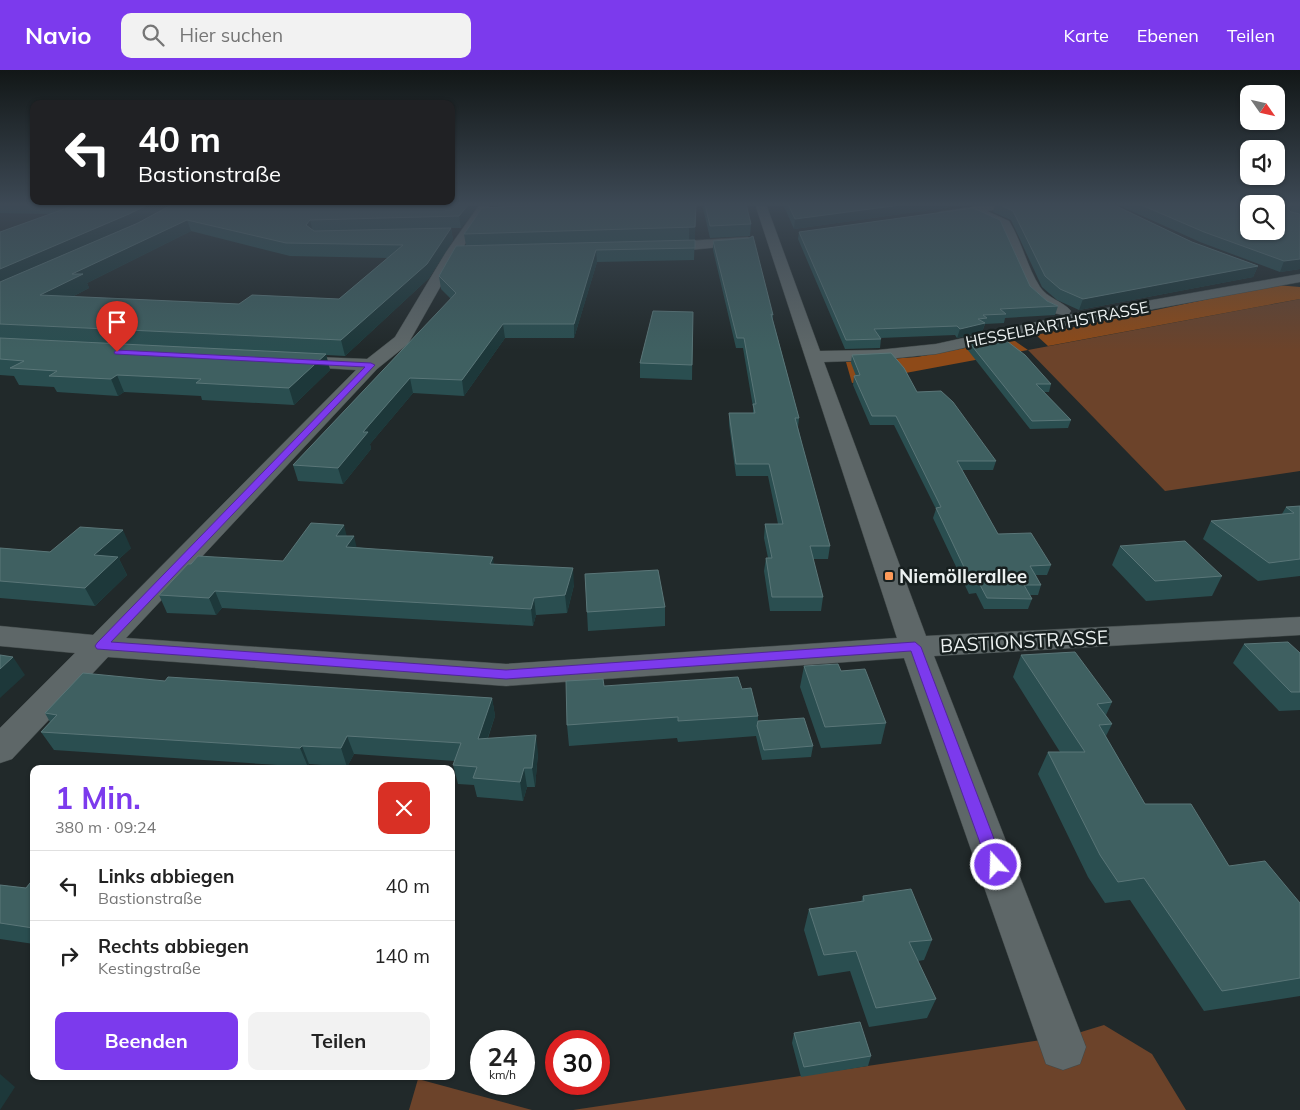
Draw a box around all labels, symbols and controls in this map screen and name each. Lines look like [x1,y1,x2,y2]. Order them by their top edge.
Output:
search box [121,13,471,58]
text: Navio [25,20,91,50]
icon: search [139,21,167,49]
text: Hier suchen [179,23,283,47]
text: Karte [1063,24,1109,47]
text: Ebenen [1137,24,1199,47]
text: Teilen [1227,24,1275,47]
north arrow [1240,85,1285,130]
map controls [1240,85,1285,240]
text: 40 m [138,117,221,161]
icon: left [55,120,120,185]
button: sound [1240,140,1285,185]
text: Bastionstraße [138,160,281,188]
button: search [1240,195,1285,240]
street label: HESSELBARTHSTRASSE [964,296,1150,352]
pin [96,301,138,352]
icon: arrive [103,308,131,336]
place label: Niemöllerallee [899,564,1027,588]
marker: Niemöllerallee [883,570,895,582]
street label: BASTIONSTRASSE [939,625,1109,657]
text: 1 Min. [55,779,141,817]
button: close [378,782,430,834]
text: 380 m · 09:24 [55,817,156,837]
position arrow [969,838,1021,890]
text: Links abbiegen [98,864,235,888]
icon: left [55,872,83,900]
text: 40 m [386,874,430,898]
text: Bastionstraße [98,888,202,908]
text: Rechts abbiegen [98,934,249,958]
icon: right [55,942,83,970]
text: 140 m [374,944,430,968]
text: Kestingstraße [98,958,201,978]
button: Beenden [55,1012,238,1070]
button: Teilen [248,1012,430,1070]
speed limit sign: 30 [545,1030,610,1095]
text: 24 [487,1041,518,1072]
text: km/h [489,1067,516,1082]

